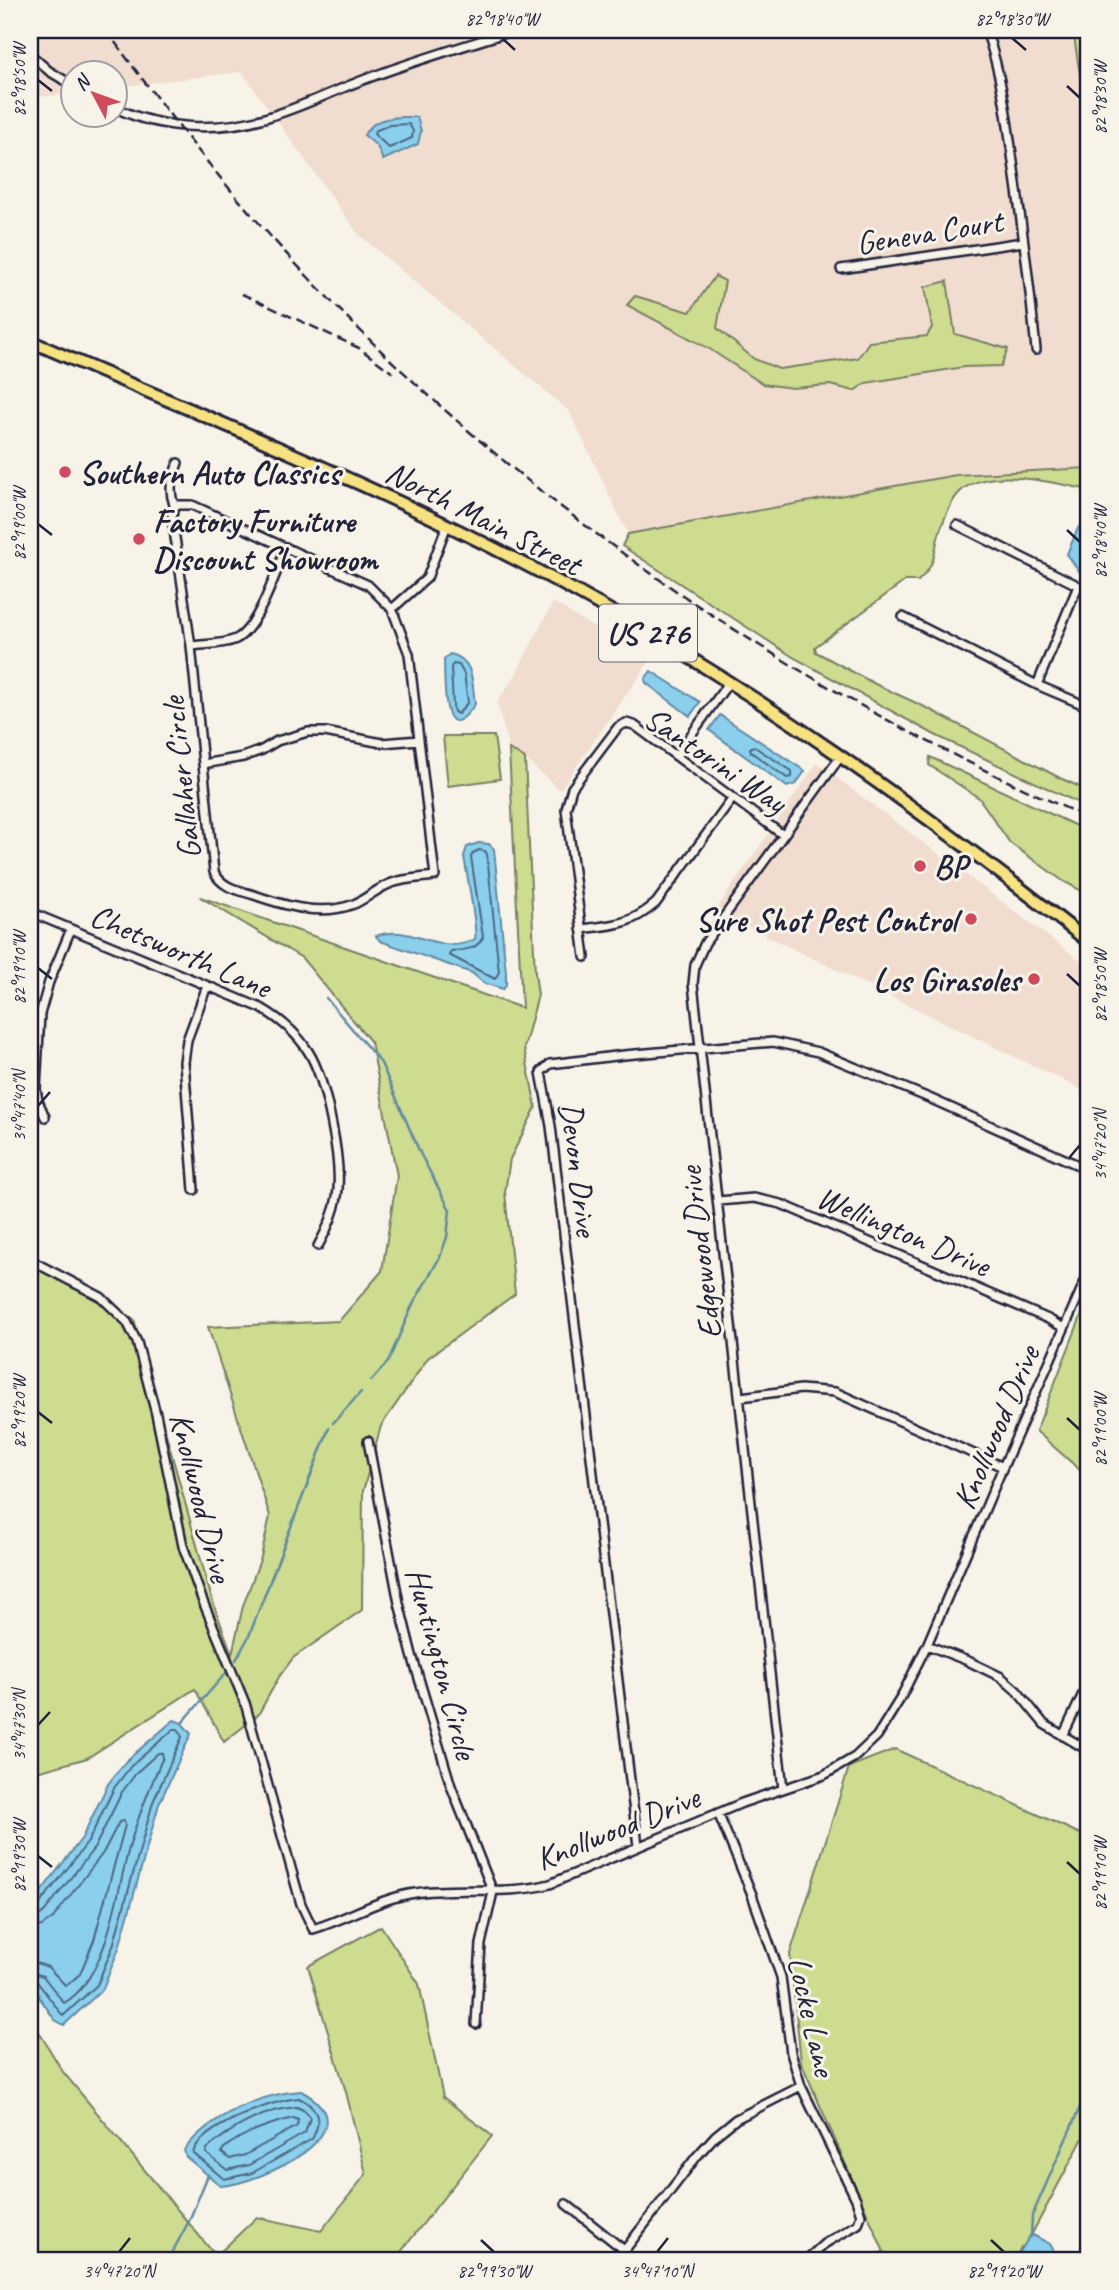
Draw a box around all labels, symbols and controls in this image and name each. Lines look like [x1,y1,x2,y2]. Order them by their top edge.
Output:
text: 82°18'40"W [465,8,542,30]
text: 82°18'30"W [975,8,1052,30]
text: 82°18'50"W [8,40,30,117]
text: 82°18'30"W [1089,58,1111,135]
north arrow [60,60,130,130]
text: N [69,69,97,96]
street label: Geneva Court [853,199,1008,264]
street label: North Main Street [379,451,591,587]
place label: Southern Auto Classics [79,452,344,494]
marker: Southern Auto Classics [57,464,73,480]
text: 82°19'00"W [8,484,30,561]
place label: Factory Furniture Discount Showroom [153,500,379,580]
text: 82°18'40"W [1089,502,1111,579]
marker: Factory Furniture Discount Showroom [131,531,147,547]
road number: US 276 [599,604,697,662]
street label: Gallaher Circle [151,693,210,861]
street label: Santorini Way [636,697,797,824]
place label: BP [934,846,971,888]
marker: BP [912,858,928,874]
street label: Chetsworth Lane [84,894,279,1009]
place label: Sure Shot Pest Control [696,899,963,941]
marker: Sure Shot Pest Control [963,911,979,927]
text: 82°19'10"W [8,928,30,1005]
text: 82°18'50"W [1089,946,1111,1023]
place label: Los Girasoles [874,959,1023,1001]
marker: Los Girasoles [1026,971,1042,987]
text: 34°47'40"N [8,1067,30,1141]
street label: Devon Drive [550,1100,608,1241]
text: 34°47'20"N [1089,1106,1111,1180]
street label: Edgewood Drive [668,1162,731,1341]
street label: Wellington Drive [811,1176,998,1287]
street label: Knollwood Drive [943,1337,1050,1515]
text: 82°19'20"W [8,1372,30,1449]
text: 82°19'00"W [1089,1390,1111,1467]
street label: Knollwood Drive [160,1408,243,1589]
street label: Huntington Circle [396,1563,488,1766]
text: 34°47'30"N [8,1686,30,1760]
street label: Knollwood Drive [529,1775,708,1880]
text: 82°19'30"W [8,1816,30,1893]
text: 82°19'10"W [1089,1834,1111,1911]
street label: Locke Lane [778,1952,847,2082]
text: 34°47'20"N [84,2260,158,2282]
text: 82°19'30"W [457,2260,534,2282]
text: 34°47'10"N [622,2260,696,2282]
text: 82°19'20"W [967,2260,1044,2282]

